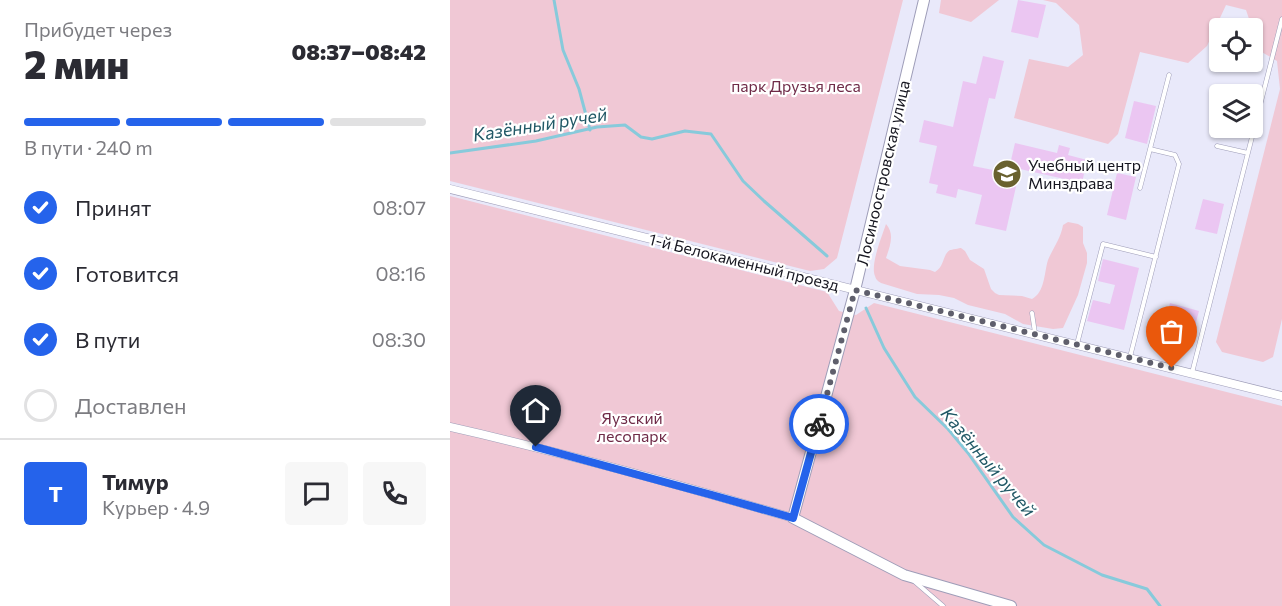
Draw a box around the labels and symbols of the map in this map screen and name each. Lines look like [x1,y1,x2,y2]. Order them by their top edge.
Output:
park label: парк Друзья леса [731,76,861,95]
street label: Лосиноостровская улица [852,78,913,267]
water label: Казённый ручей [471,102,609,145]
place label: Учебный центр Минздрава [1028,155,1141,192]
school or university icon: Учебный центр Минздрава [991,158,1023,190]
street label: 1-й Белокаменный проезд [647,229,842,295]
pin [1146,306,1197,368]
pin [510,385,561,447]
courier [789,394,849,454]
water label: Казённый ручей [937,402,1041,521]
park label: Яузский лесопарк [597,408,668,445]

